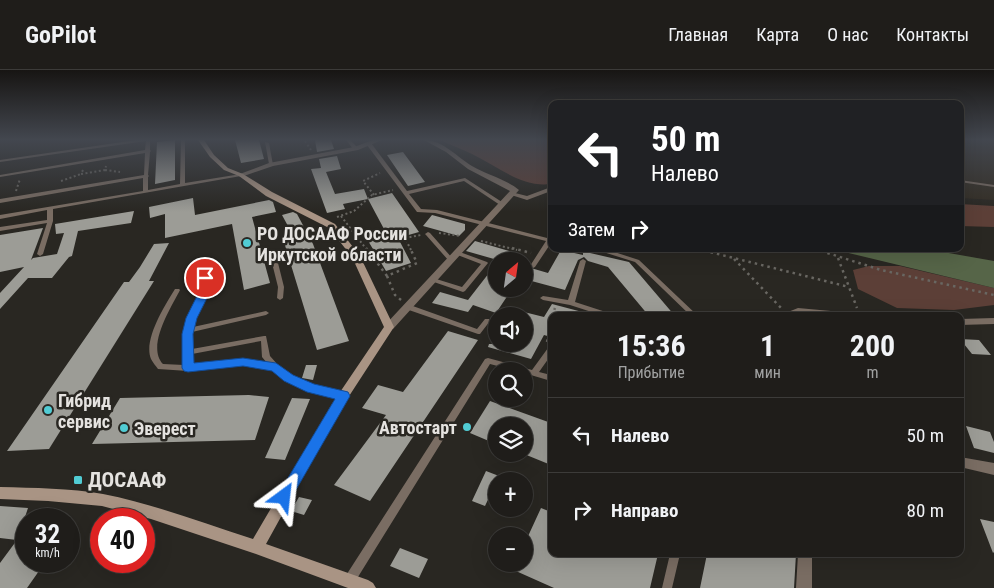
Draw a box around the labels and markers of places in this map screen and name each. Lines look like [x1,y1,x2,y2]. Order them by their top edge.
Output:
place label: РО ДОСААФ России Иркутской области [257,223,407,265]
marker: РО ДОСААФ России Иркутской области [241,237,253,249]
pin [184,257,226,299]
place label: Гибрид сервис [58,390,111,432]
marker: Гибрид сервис [42,404,54,416]
place label: Автостарт [379,417,457,438]
place label: Эверест [134,418,196,439]
marker: Автостарт [461,421,473,433]
marker: Эверест [118,422,130,434]
place label: ДОСААФ [88,468,166,492]
marker: ДОСААФ [72,474,84,486]

